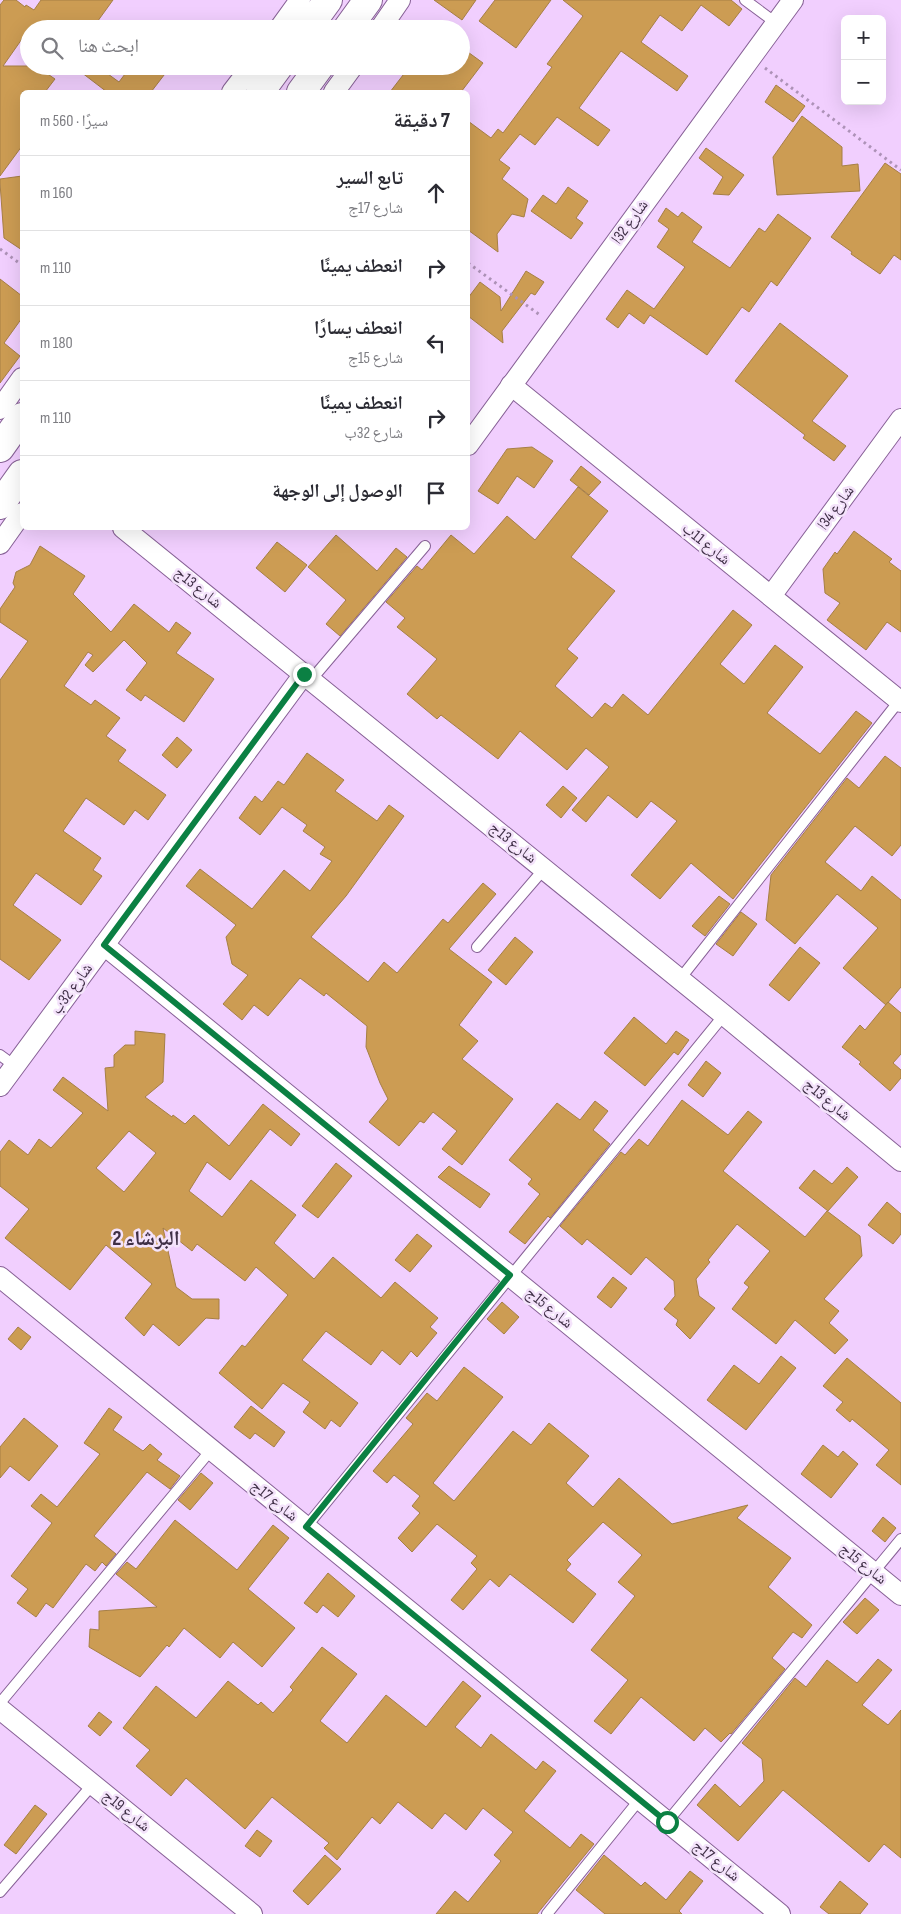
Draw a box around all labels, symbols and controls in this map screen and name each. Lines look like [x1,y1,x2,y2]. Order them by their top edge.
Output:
map controls [841,15,886,105]
button: + [841,15,886,60]
search box [20,20,470,75]
icon: search [38,34,66,62]
text: ابحث هنا [78,35,139,58]
button: − [841,60,886,105]
text: 7 دقيقة [393,108,450,133]
text: سيرًا · 560 m [40,112,108,131]
text: تابع السير [337,167,403,190]
icon: ahead [422,179,450,207]
text: 160 m [40,184,73,203]
street label: شارع 32ا [608,196,652,248]
text: شارع 17ج [348,199,403,218]
icon: right [422,254,450,282]
text: انعطف يمينًا [319,255,403,278]
text: 110 m [40,259,71,278]
text: انعطف يسارًا [314,317,403,340]
icon: left [422,329,450,357]
text: 180 m [40,334,73,353]
text: شارع 15ج [348,349,403,368]
text: انعطف يمينًا [319,392,403,415]
icon: right [422,404,450,432]
text: 110 m [40,409,71,428]
text: شارع 32ب [344,424,403,443]
icon: arrive [422,479,450,507]
text: الوصول إلى الوجهة [272,480,403,503]
street label: شارع 34ا [814,482,858,534]
street label: شارع 11ب [678,519,734,569]
street label: شارع 13ج [170,563,226,613]
route end [293,663,316,686]
street label: شارع 13ج [485,818,541,868]
street label: شارع 32ب [47,960,97,1018]
street label: شارع 13ج [800,1075,854,1125]
district label: البرشاء 2 [112,1226,180,1251]
street label: شارع 15ج [522,1283,576,1333]
street label: شارع 17ج [247,1476,301,1526]
street label: شارع 15ج [836,1539,890,1589]
street label: شارع 19ج [98,1786,154,1836]
route start [656,1811,679,1834]
street label: شارع 17ج [689,1836,743,1886]

